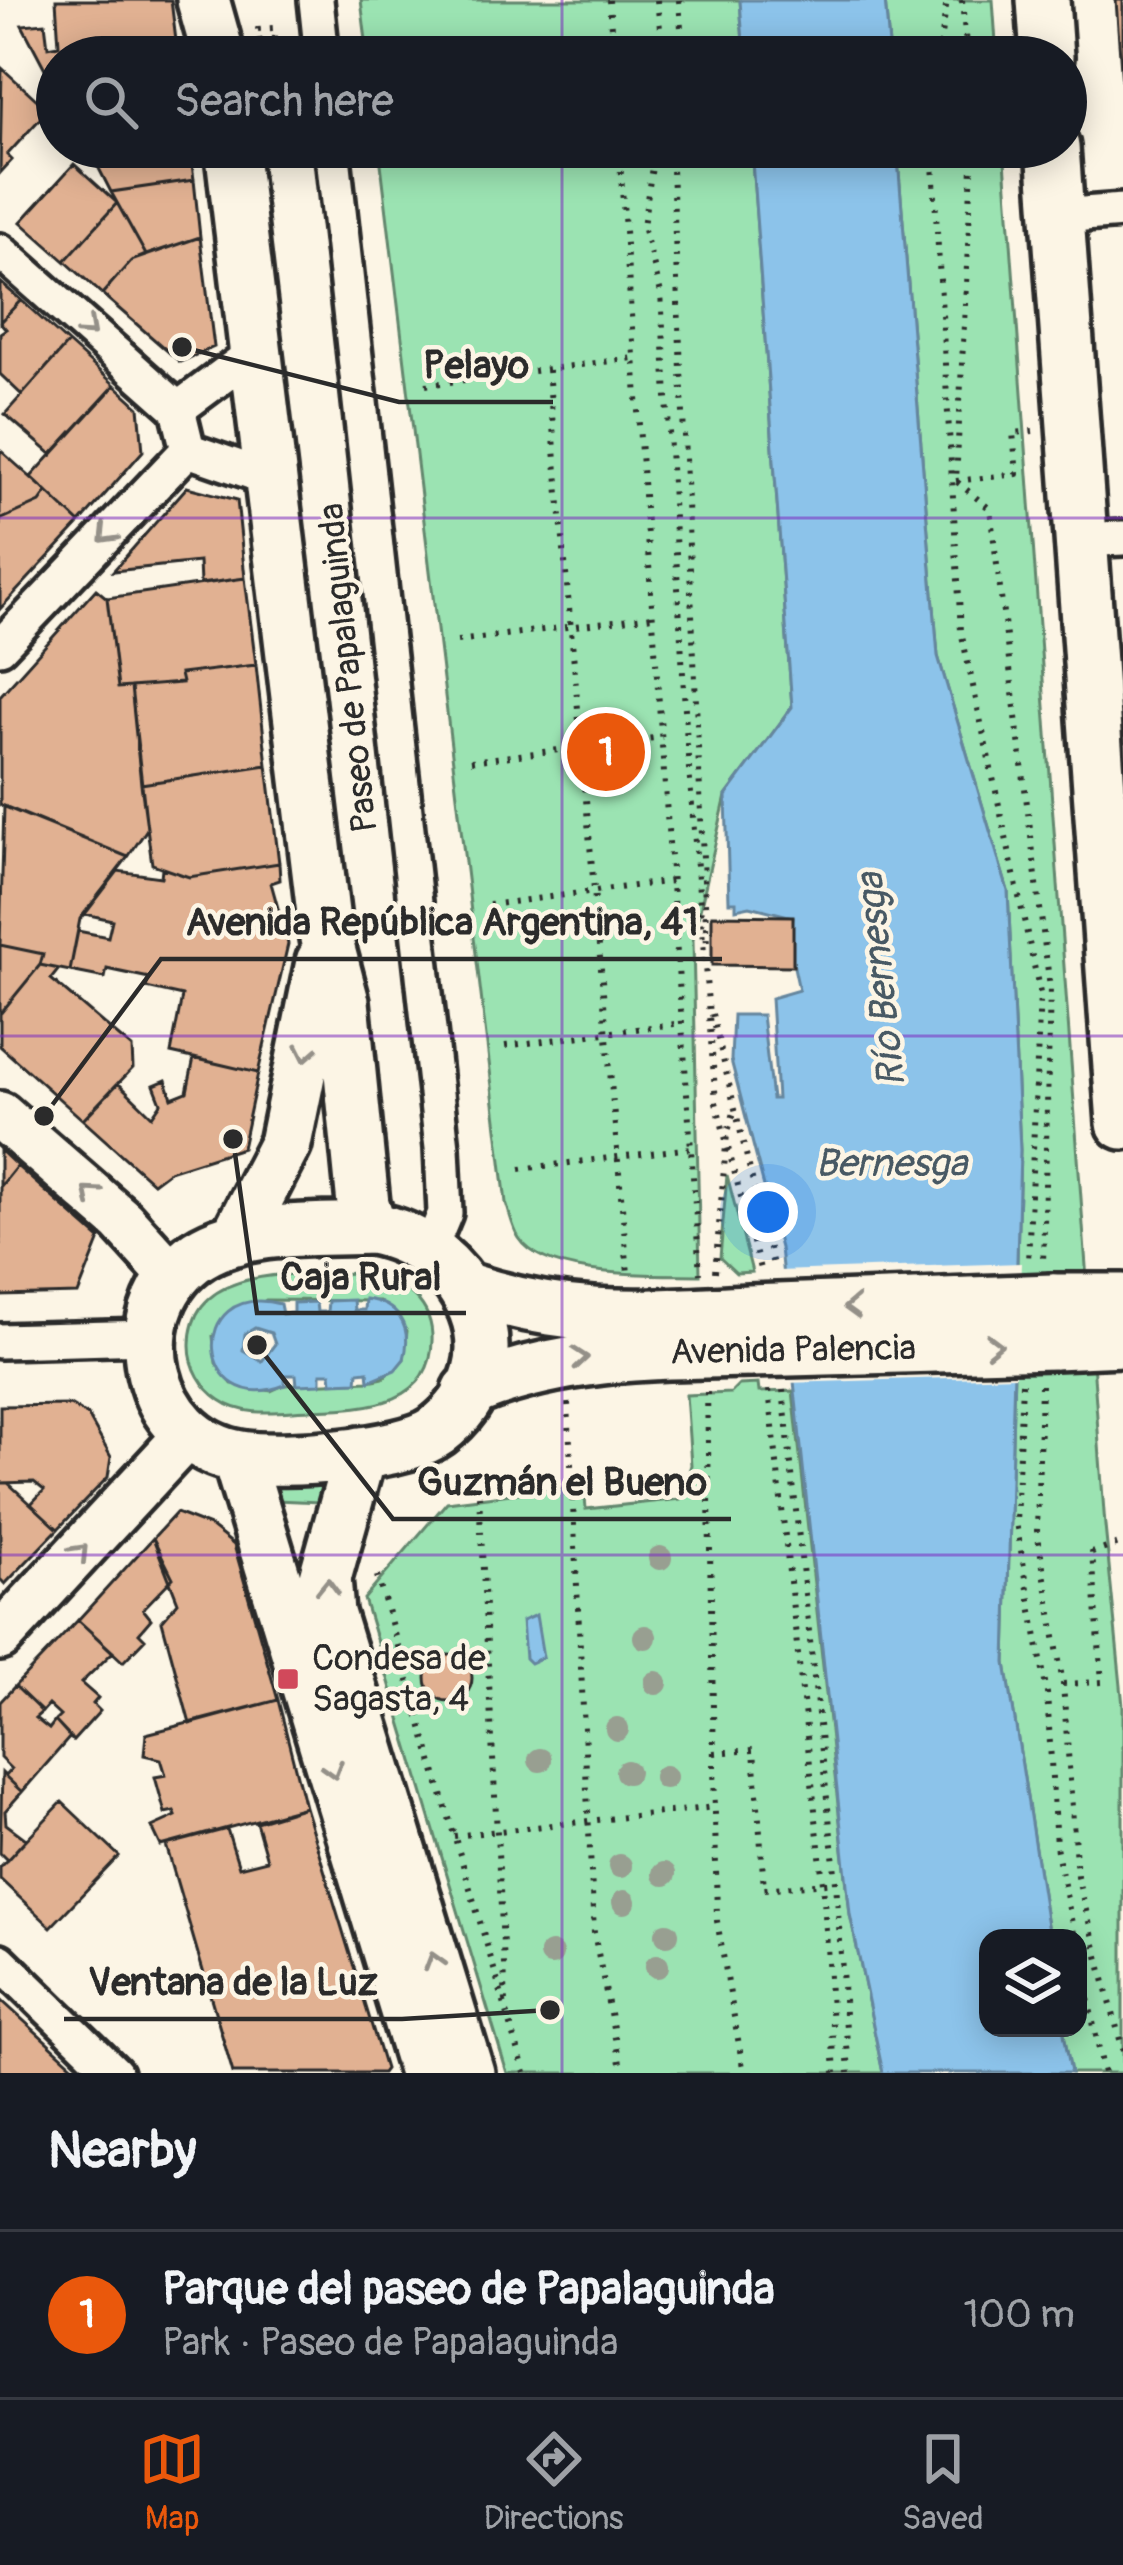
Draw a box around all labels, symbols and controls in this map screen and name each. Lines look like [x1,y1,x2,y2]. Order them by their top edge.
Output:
search box [36,36,1087,168]
icon: search [78,69,144,135]
text: Search here [174,74,394,130]
one-way arrow [74,315,95,336]
callout: Pelayo [399,327,553,402]
text: Pelayo [423,341,529,390]
street label: Paseo de Papalaguinda [308,501,388,835]
one-way arrow [99,521,121,543]
pin: 1 [567,707,645,797]
water label: Río Bernesga [845,869,917,1089]
callout: Avenida República Argentina, 41 [161,884,722,959]
text: Avenida República Argentina, 41 [186,898,698,947]
one-way arrow [294,1043,319,1063]
water label: Bernesga [815,1139,969,1188]
your location [738,1182,798,1242]
one-way arrow [83,1187,105,1208]
callout: Caja Rural [257,1238,466,1313]
text: Caja Rural [280,1253,442,1302]
one-way arrow [842,1294,861,1320]
street label: Avenida Palencia [670,1325,916,1375]
one-way arrow [985,1332,1003,1358]
one-way arrow [571,1346,590,1371]
callout: Guzmán el Bueno [393,1444,731,1519]
text: Guzmán el Bueno [417,1458,707,1507]
one-way arrow [66,1544,88,1566]
one-way arrow [314,1577,340,1596]
place label: Condesa de Sagasta, 4 [312,1636,486,1722]
marker: Condesa de Sagasta, 4 [275,1666,301,1692]
one-way arrow [319,1759,344,1780]
map controls [979,1929,1087,2037]
button: layers [979,1929,1087,2037]
callout: Ventana de la Luz [64,1944,402,2019]
one-way arrow [423,1951,448,1972]
text: Ventana de la Luz [88,1958,378,2007]
text: Nearby [48,2119,196,2183]
text: Parque del paseo de Papalaguinda [162,2262,775,2318]
text: 1 [79,2290,95,2339]
text: 100 m [963,2290,1075,2339]
text: Park · Paseo de Papalaguinda [162,2318,618,2367]
tab: Map [139,2426,205,2539]
tab: Directions [484,2426,624,2539]
tab: Saved [902,2426,984,2539]

